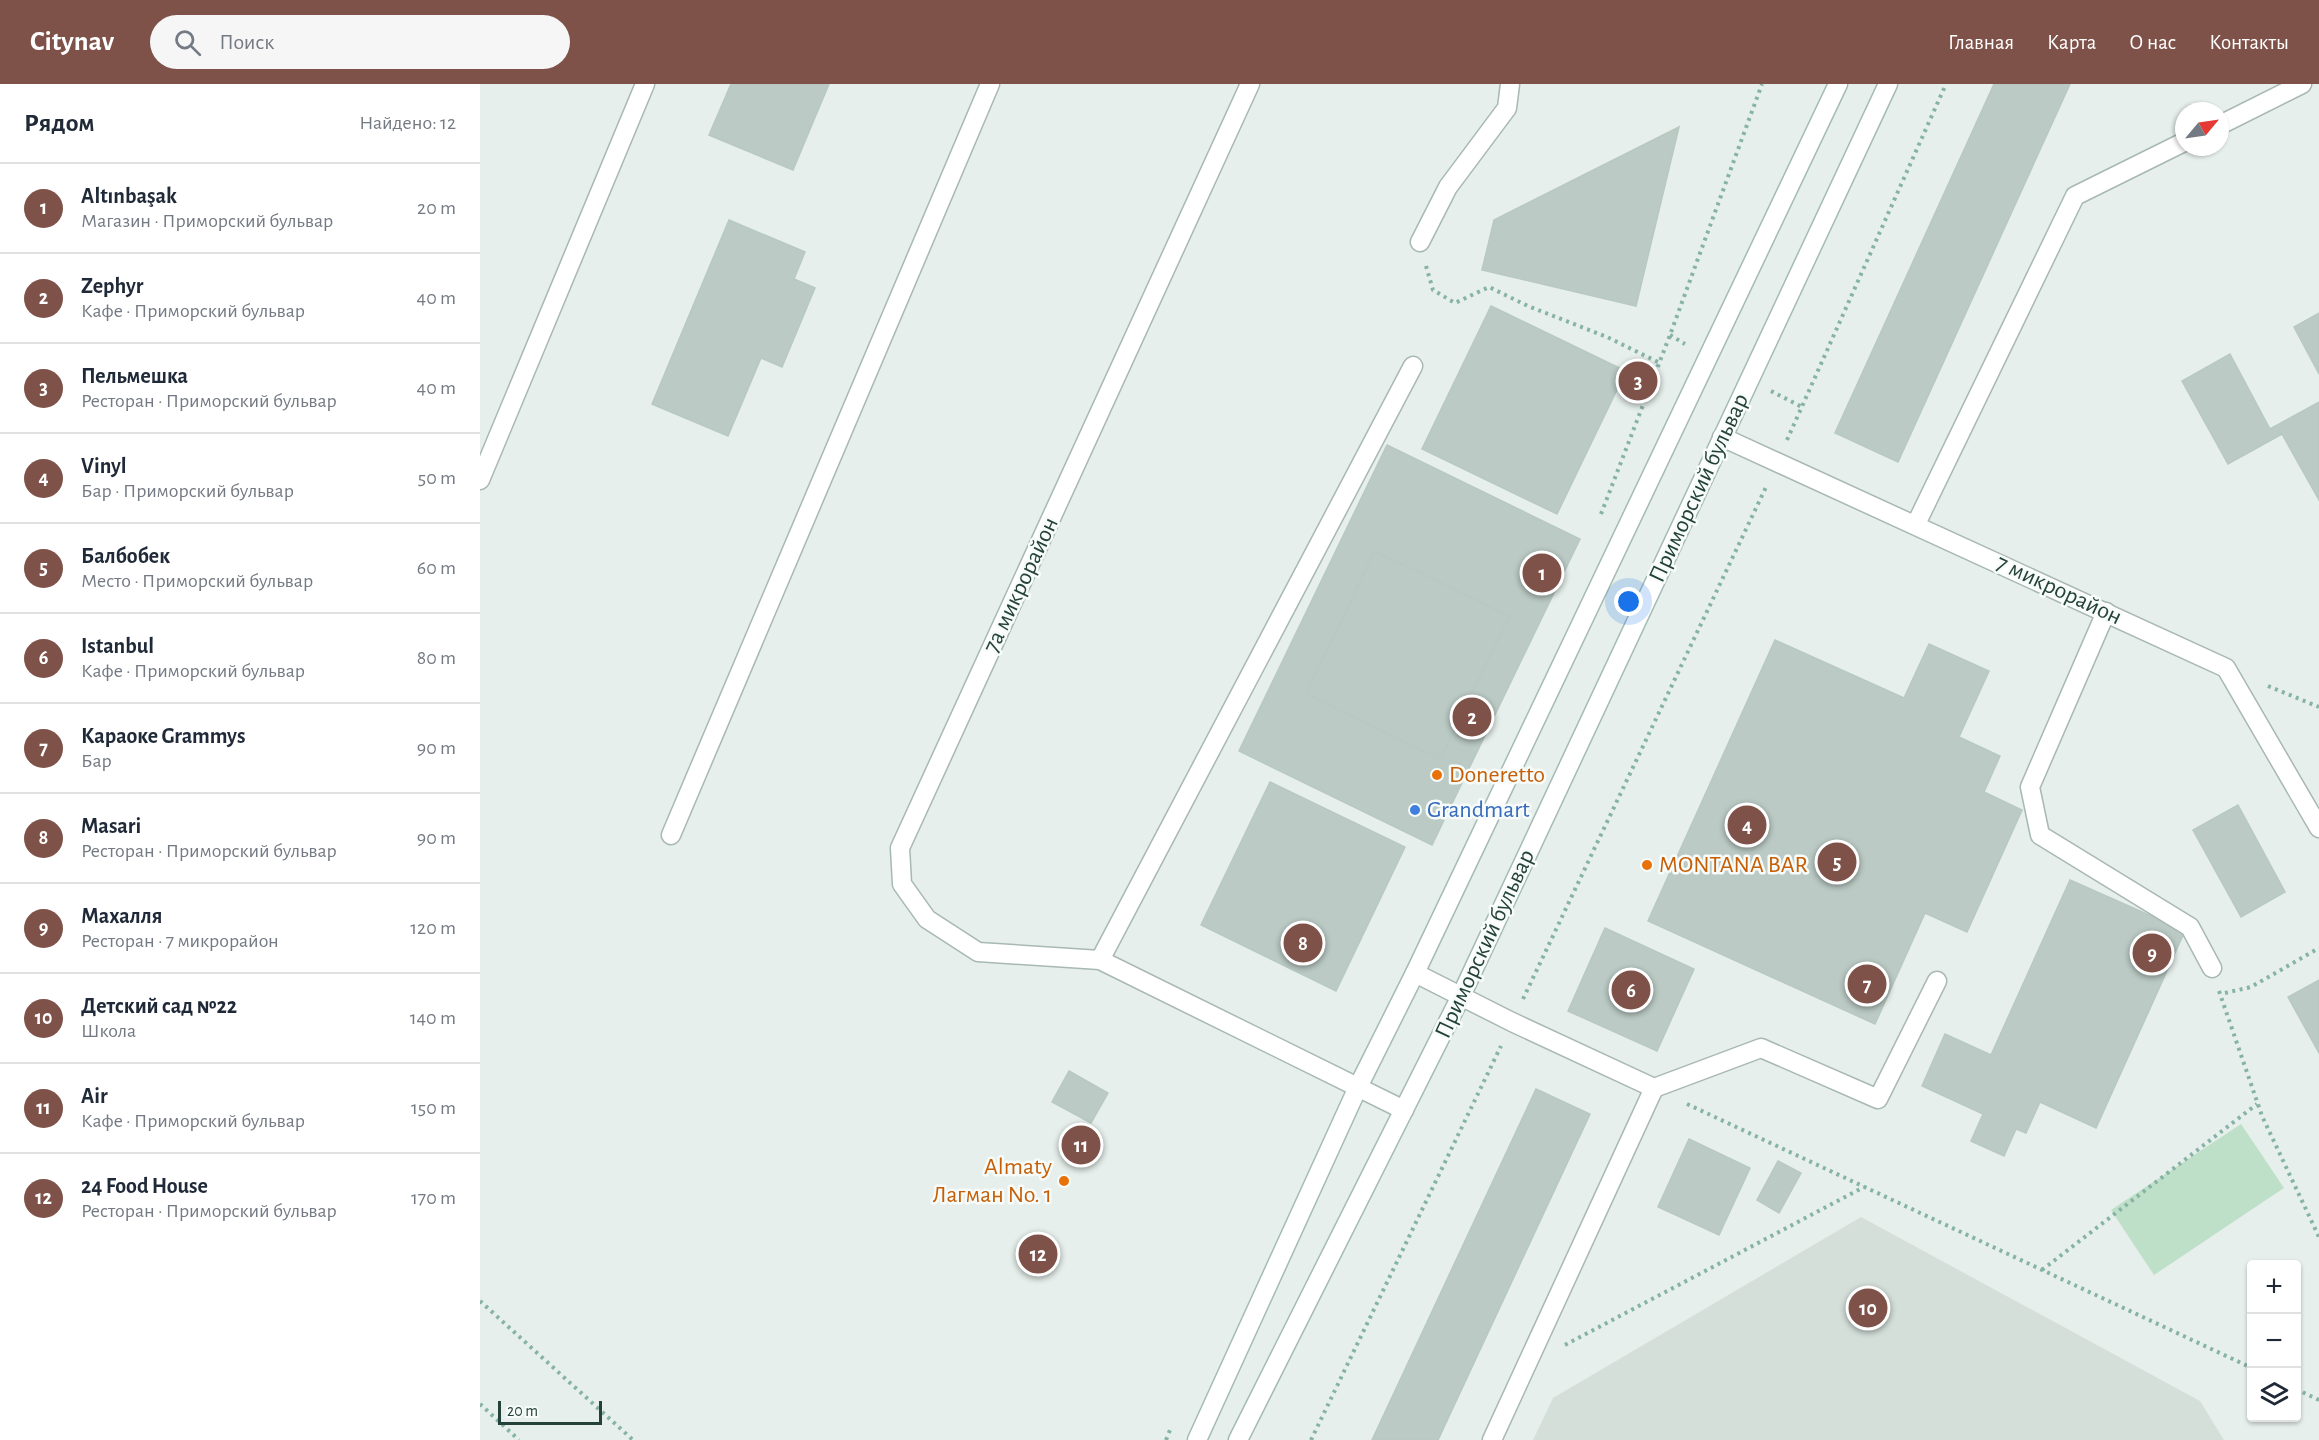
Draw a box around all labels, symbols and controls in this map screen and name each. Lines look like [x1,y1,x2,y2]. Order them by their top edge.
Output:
search box [150,15,570,69]
icon: search [171,26,204,59]
text: Citynav [30,28,114,56]
text: Поиск [219,31,274,53]
text: Главная [1948,32,2014,53]
text: Карта [2047,32,2096,53]
text: О нас [2129,32,2176,53]
text: Контакты [2209,32,2289,53]
north arrow [2175,102,2229,156]
text: Рядом [24,110,95,136]
text: Найдено: 12 [359,113,456,133]
text: Altınbaşak [81,185,177,207]
text: 1 [40,198,47,218]
text: 20 m [417,198,456,218]
text: Магазин · Приморский бульвар [81,211,333,231]
text: Zephyr [81,275,143,297]
text: 2 [39,288,48,308]
text: 40 m [417,288,456,308]
text: Кафе · Приморский бульвар [81,301,305,321]
pin: 3 [1618,358,1658,404]
text: Пельмешка [81,365,188,387]
text: 3 [39,378,48,398]
text: 40 m [417,378,456,398]
street label: Приморский бульвар [1645,390,1753,586]
text: Ресторан · Приморский бульвар [81,391,337,411]
text: Vinyl [81,455,127,477]
text: 4 [38,468,49,488]
text: 50 m [418,468,456,488]
text: Бар · Приморский бульвар [81,481,294,501]
street label: 7а микрорайон [979,513,1063,657]
text: Балбобек [81,545,170,567]
pin: 1 [1522,550,1562,596]
street label: 7 микрорайон [1992,550,2126,630]
text: 5 [39,558,48,578]
text: 60 m [417,558,456,578]
text: Место · Приморский бульвар [81,571,313,591]
your location [1614,587,1643,616]
text: Istanbul [81,635,154,657]
text: 6 [39,648,48,668]
text: 80 m [417,648,456,668]
text: Кафе · Приморский бульвар [81,661,305,681]
pin: 2 [1452,694,1492,740]
text: Караоке Grammys [81,725,245,747]
text: 7 [39,738,48,758]
text: 90 m [417,738,456,758]
text: Бар [81,751,112,771]
place label: Doneretto [1449,763,1545,787]
marker: Doneretto [1430,768,1444,782]
place label: Grandmart [1427,798,1530,822]
pin: 4 [1728,802,1766,848]
marker: Grandmart [1408,803,1422,817]
text: Masari [81,815,141,837]
text: 8 [39,828,48,848]
text: 90 m [417,828,456,848]
pin: 5 [1818,840,1856,884]
text: Ресторан · Приморский бульвар [81,841,337,861]
street label: Приморский бульвар [1431,846,1539,1042]
place label: MONTANA BAR [1659,853,1808,877]
marker: MONTANA BAR [1640,858,1654,872]
text: Махалля [81,905,162,927]
text: 9 [39,918,48,938]
text: 120 m [410,918,456,938]
pin: 8 [1284,920,1322,966]
pin: 9 [2132,930,2172,976]
text: Ресторан · 7 микрорайон [81,931,279,951]
pin: 7 [1848,962,1886,1006]
pin: 6 [1612,968,1650,1012]
text: Детский сад №22 [81,995,237,1017]
text: 10 [35,1008,52,1028]
text: 140 m [410,1008,456,1028]
text: Школа [81,1021,136,1041]
text: Air [81,1085,108,1107]
text: 11 [36,1098,51,1118]
text: 150 m [411,1098,456,1118]
text: Кафе · Приморский бульвар [81,1111,305,1131]
pin: 11 [1062,1122,1100,1168]
place label: Almaty Лагман No. 1 [933,1155,1052,1207]
marker: Almaty Лагман No. 1 [1057,1174,1071,1188]
text: 24 Food House [81,1175,208,1197]
text: 12 [35,1188,52,1208]
text: 170 m [411,1188,456,1208]
text: Ресторан · Приморский бульвар [81,1201,337,1221]
pin: 12 [1018,1232,1058,1276]
map controls [2247,1260,2301,1422]
button: + [2247,1260,2301,1314]
pin: 10 [1848,1286,1888,1330]
button: − [2247,1314,2301,1368]
button: layers [2247,1368,2301,1422]
scale bar [498,1398,602,1426]
text: 20 m [507,1403,538,1419]

